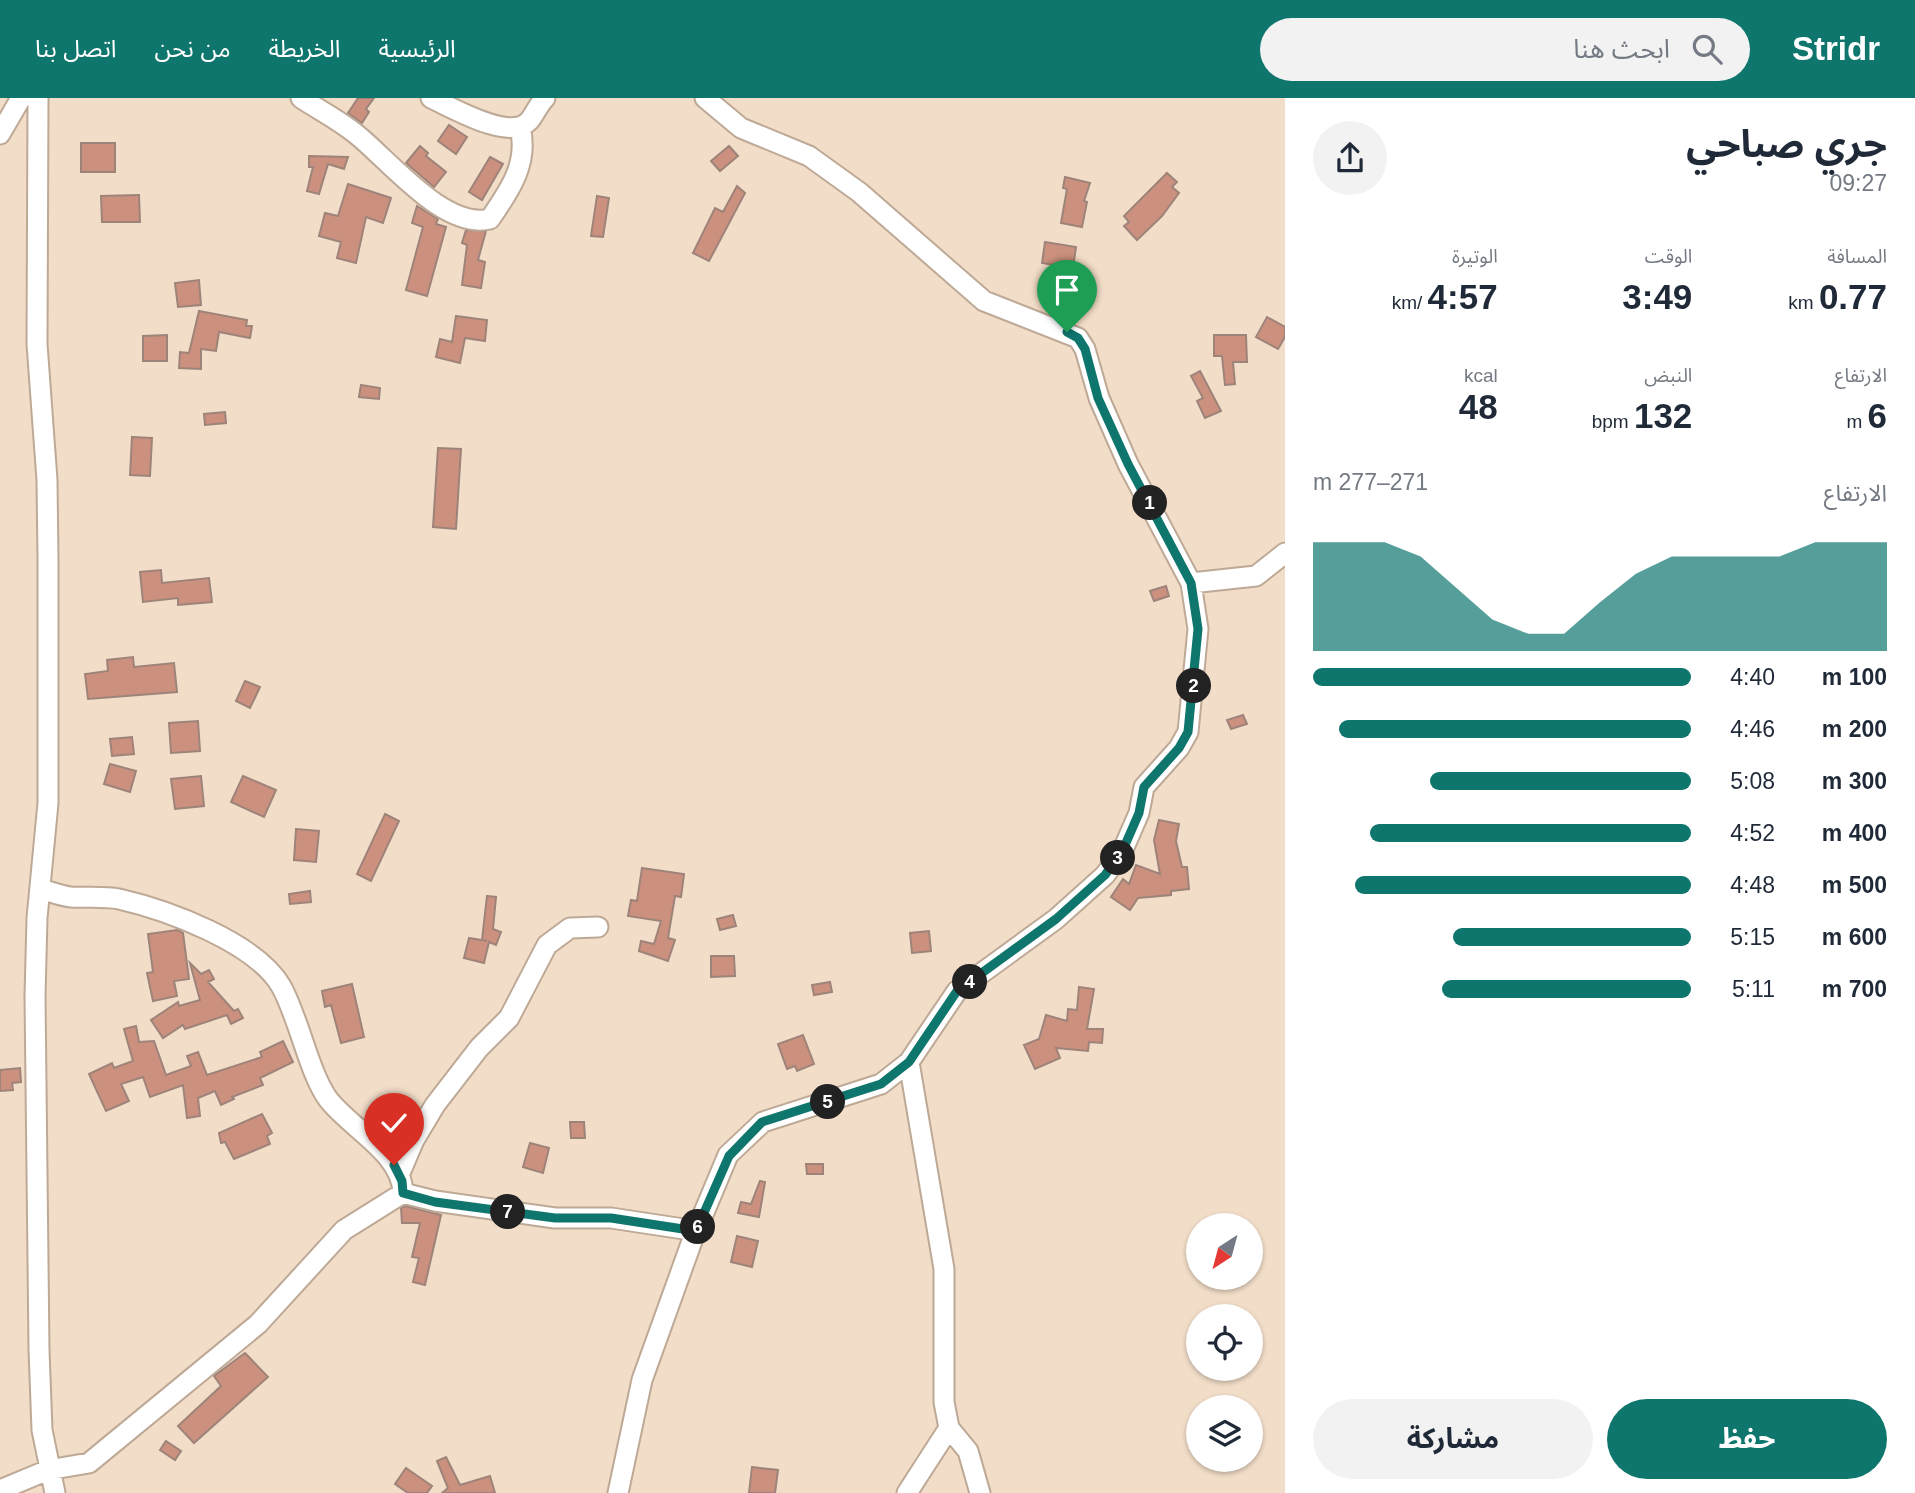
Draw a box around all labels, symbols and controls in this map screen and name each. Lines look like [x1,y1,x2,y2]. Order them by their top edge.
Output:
search box [1260,18,1750,81]
icon: search [1688,30,1726,68]
text: Stridr [1792,30,1880,67]
text: ابحث هنا [1573,34,1670,64]
text: اتصل بنا [35,35,117,62]
text: من نحن [155,35,231,62]
text: الخريطة [269,35,341,62]
text: الرئيسية [379,35,456,62]
button: share [1313,121,1387,195]
text: جري صباحي [1686,123,1887,165]
text: 09:27 [1829,170,1887,196]
text: الوتيرة [1452,246,1498,267]
text: الوقت [1645,246,1692,267]
text: المسافة [1827,246,1887,267]
pin [1037,260,1097,332]
icon: arrive [1048,271,1086,309]
text: 4:57 [1428,277,1498,316]
text: 3:49 [1622,277,1692,316]
text: 0.77 [1819,277,1887,316]
text: /km [1392,292,1428,313]
text: km [1788,292,1819,313]
text: kcal [1464,365,1498,386]
text: النبض [1644,365,1692,386]
text: الارتفاع [1835,365,1887,386]
text: 48 [1459,387,1498,426]
text: 132 [1634,396,1692,435]
text: 6 [1868,396,1887,435]
text: bpm [1592,411,1634,432]
text: m [1846,411,1868,432]
text: 271–277 m [1313,469,1428,495]
text: الارتفاع [1824,480,1887,506]
pin: 1 [1132,486,1168,520]
text: 1 [1144,492,1155,513]
text: 4:40 [1730,664,1775,690]
text: 100 m [1822,664,1887,690]
pin: 2 [1176,668,1212,704]
text: 2 [1188,675,1199,696]
text: 4:46 [1730,716,1775,742]
text: 200 m [1822,716,1887,742]
text: 5:08 [1730,768,1775,794]
text: 300 m [1822,768,1887,794]
text: 4:52 [1730,820,1775,846]
text: 400 m [1822,820,1887,846]
pin: 3 [1100,840,1136,876]
text: 3 [1112,847,1123,868]
text: 4:48 [1730,872,1775,898]
text: 500 m [1822,872,1887,898]
text: 5:15 [1730,924,1775,950]
text: 600 m [1822,924,1887,950]
pin: 4 [953,964,988,1000]
text: 4 [964,971,975,992]
text: 5:11 [1732,976,1775,1002]
text: 700 m [1822,976,1887,1002]
pin: 5 [810,1084,846,1119]
text: 5 [822,1091,833,1112]
pin [364,1093,424,1165]
icon: check [375,1104,413,1142]
pin: 7 [490,1194,526,1230]
text: 7 [502,1201,513,1222]
pin: 6 [680,1210,716,1244]
north arrow [1186,1213,1264,1290]
map controls [1186,1213,1263,1472]
text: 6 [692,1216,703,1237]
button: locate [1186,1304,1263,1381]
button: layers [1186,1395,1263,1472]
button: مشاركة [1313,1399,1593,1479]
button: حفظ [1607,1399,1887,1479]

